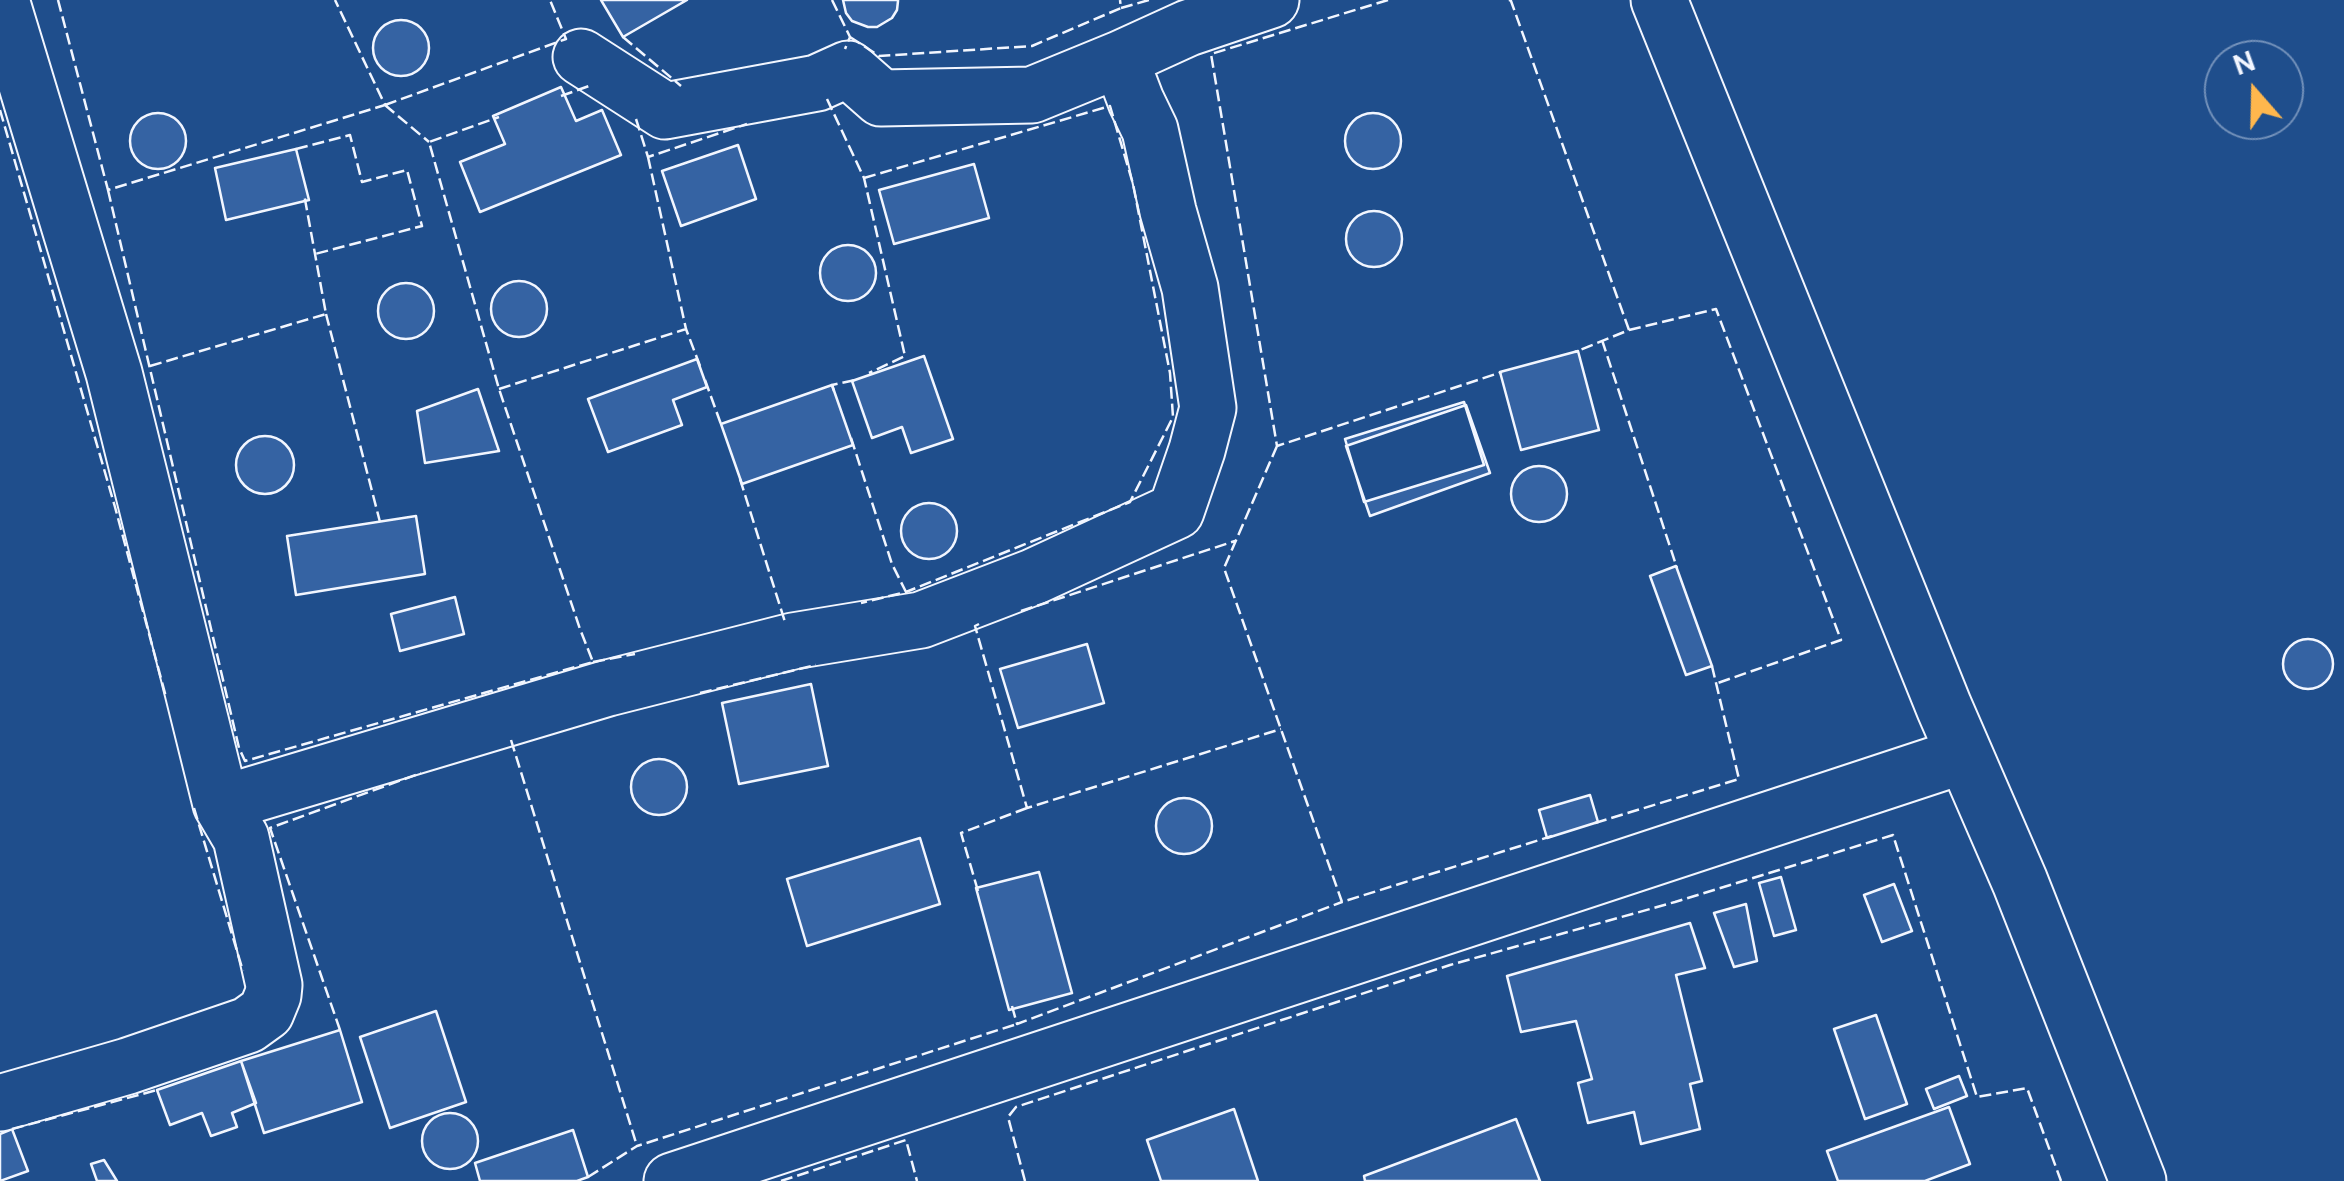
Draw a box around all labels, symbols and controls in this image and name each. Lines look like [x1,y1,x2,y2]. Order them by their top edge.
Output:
north arrow [2204,40,2304,140]
text: N [2228,42,2260,84]

